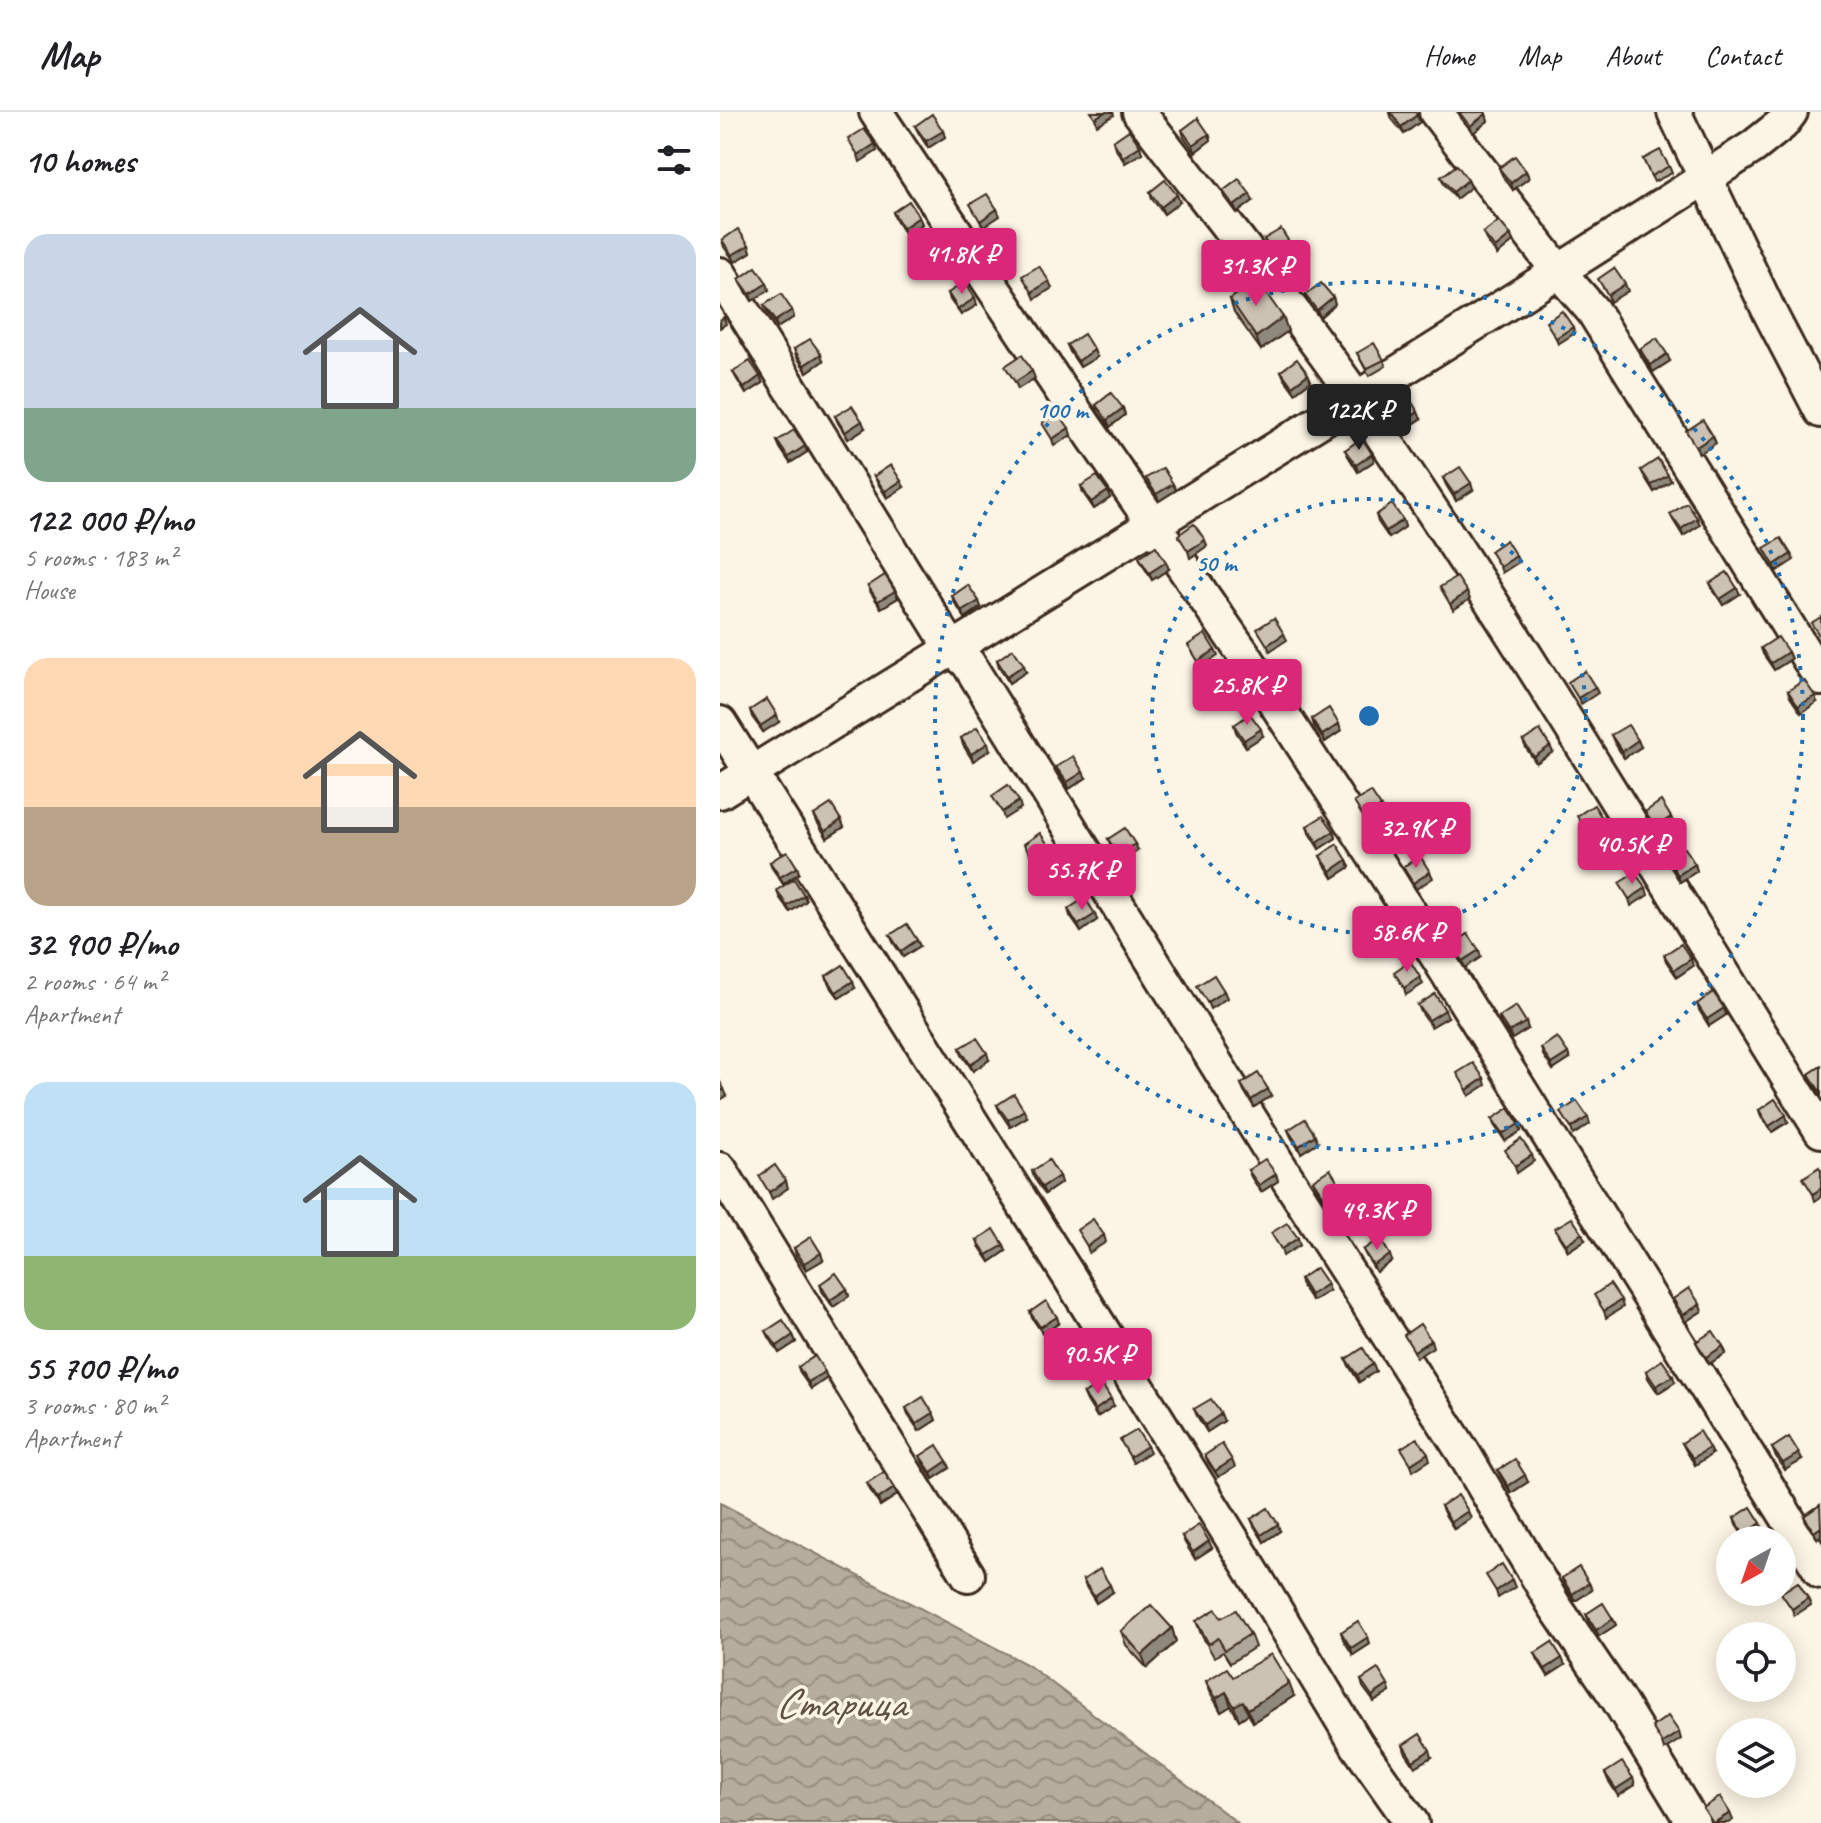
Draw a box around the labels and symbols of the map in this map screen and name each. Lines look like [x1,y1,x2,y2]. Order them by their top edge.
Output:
pin: 41.8K ₽ [888,228,1036,296]
pin: 31.3K ₽ [1182,240,1330,308]
pin: 122K ₽ [1294,384,1424,452]
text: 100 m [1036,395,1090,425]
text: 50 m [1196,548,1239,578]
pin: 25.8K ₽ [1173,659,1321,727]
centre of rings [1355,702,1383,730]
pin: 32.9K ₽ [1342,802,1490,870]
pin: 40.5K ₽ [1558,818,1706,886]
pin: 55.7K ₽ [1008,844,1156,912]
pin: 58.6K ₽ [1333,906,1481,974]
pin: 49.3K ₽ [1303,1184,1451,1252]
pin: 90.5K ₽ [1024,1328,1172,1396]
north arrow [1716,1526,1796,1606]
water label: Старица [775,1677,910,1730]

